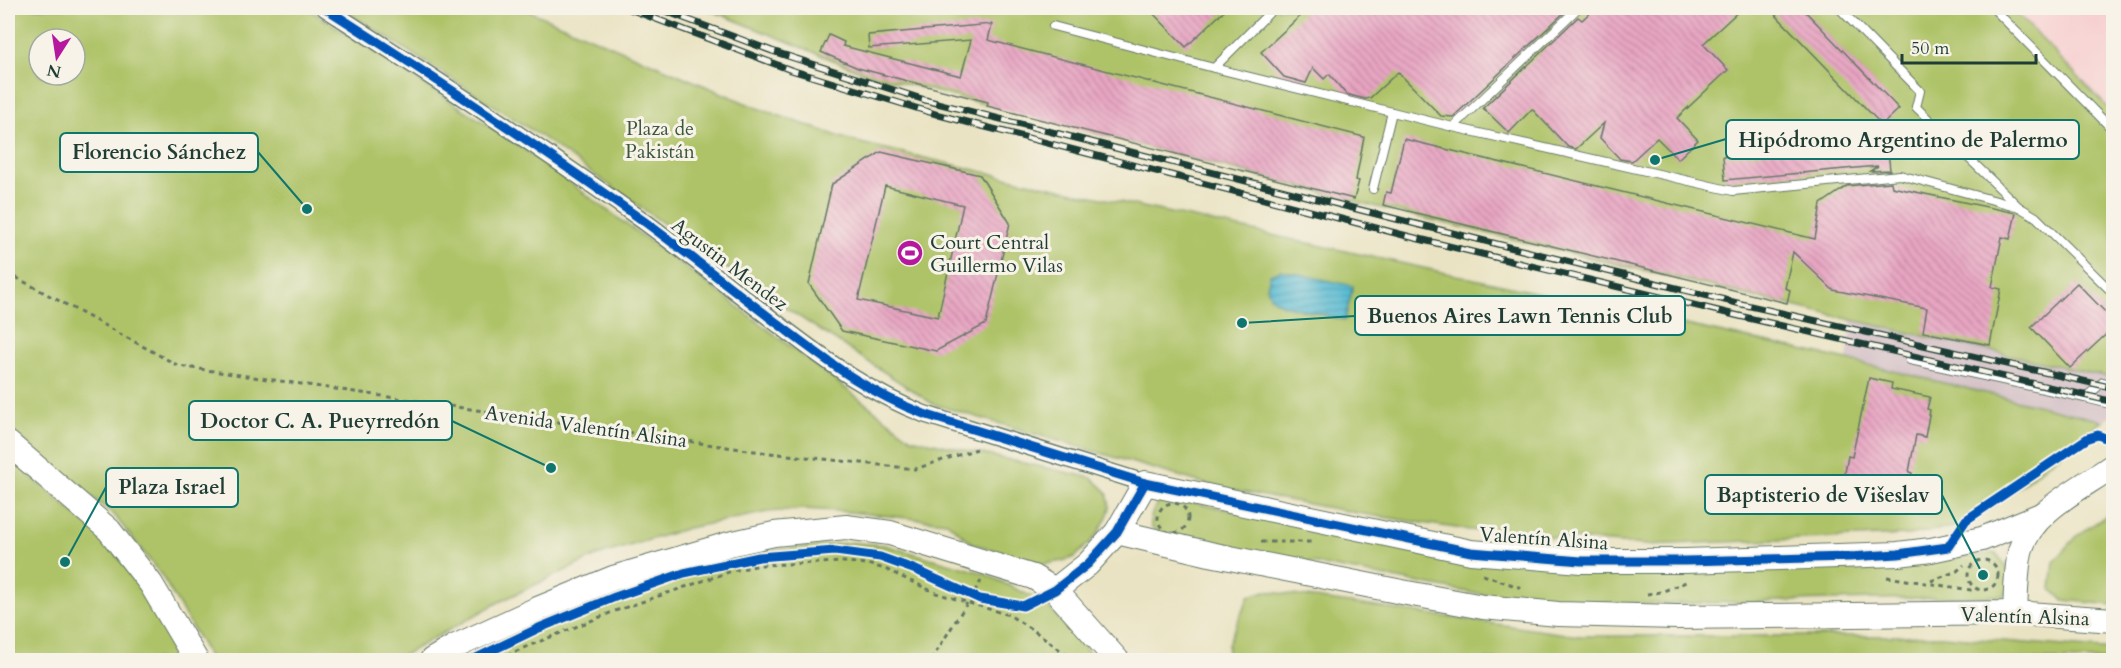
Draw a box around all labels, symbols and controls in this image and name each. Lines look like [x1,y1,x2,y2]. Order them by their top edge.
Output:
north arrow [27,27,87,87]
scale bar [1902,27,2036,65]
text: 50 m [1911,36,1950,61]
text: N [45,58,63,83]
park label: Plaza de Pakistán [625,115,696,165]
callout: Hipódromo Argentino de Palermo [1726,120,2079,159]
text: Hipódromo Argentino de Palermo [1738,126,2068,155]
callout: Florencio Sánchez [60,133,258,172]
text: Florencio Sánchez [72,138,247,167]
street label: Agustin Mendez [666,212,794,317]
place label: Court Central Guillermo Vilas [930,229,1063,279]
sports icon: Court Central Guillermo Vilas [895,238,925,268]
callout: Buenos Aires Lawn Tennis Club [1355,296,1685,335]
text: Buenos Aires Lawn Tennis Club [1367,302,1673,331]
street label: Avenida Valentín Alsina [483,399,689,454]
callout: Doctor C. A. Pueyrredón [189,401,452,440]
text: Doctor C. A. Pueyrredón [200,407,440,436]
callout: Plaza Israel [106,468,238,507]
text: Plaza Israel [118,473,226,502]
callout: Baptisterio de Višeslav [1705,475,1942,514]
text: Baptisterio de Višeslav [1716,481,1930,510]
street label: Valentín Alsina [1479,521,1610,556]
street label: Valentín Alsina [1960,601,2090,632]

